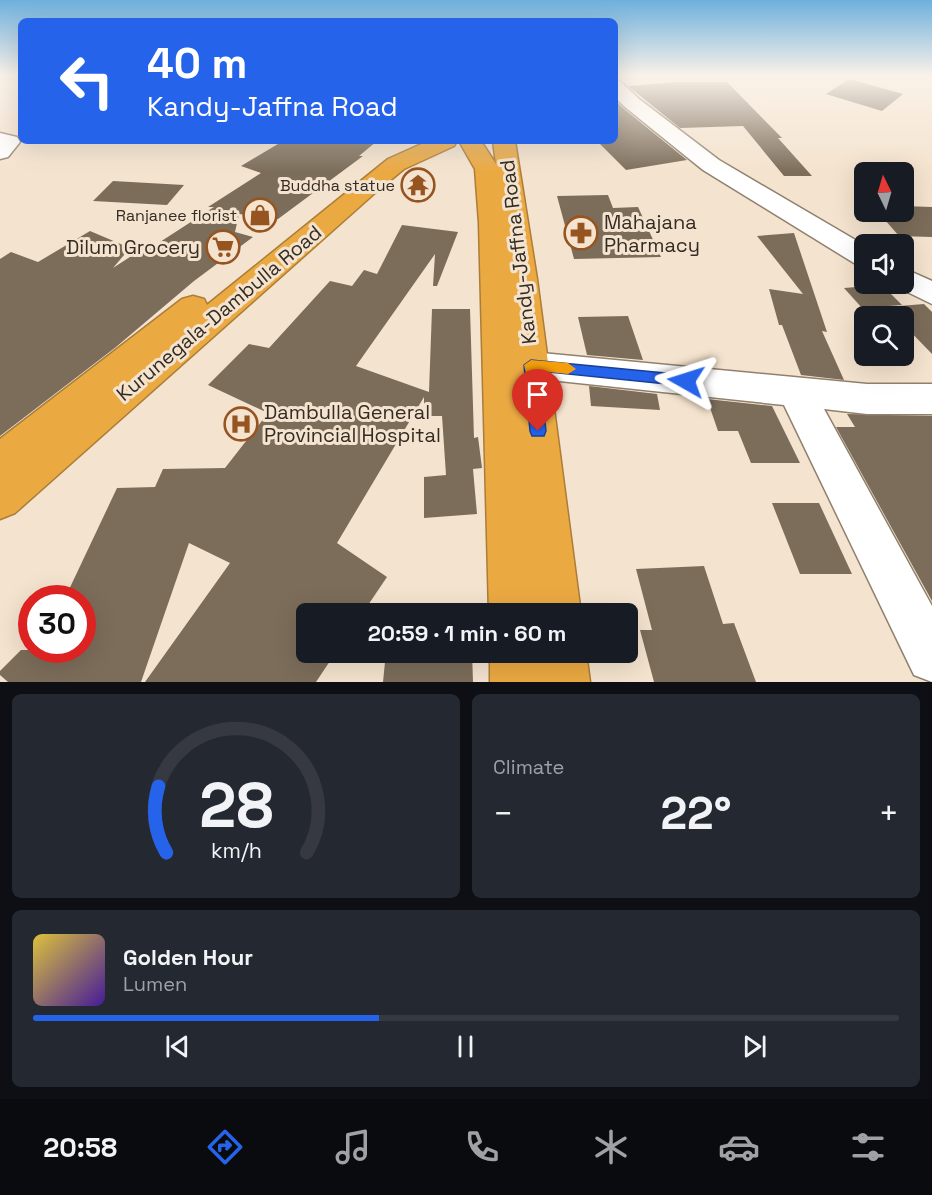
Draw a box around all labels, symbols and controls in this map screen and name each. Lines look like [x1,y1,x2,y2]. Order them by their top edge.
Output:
text: 40 m [147,37,247,90]
icon: left [48,42,126,120]
text: Kandy-Jaffna Road [147,89,398,124]
street label: Kandy-Jaffna Road [494,158,542,346]
north arrow [854,162,914,222]
map controls [854,162,914,366]
temple icon: Buddha statue [400,167,436,203]
place label: Buddha statue [280,175,395,196]
shop icon: Ranjanee florist [242,197,278,233]
place label: Ranjanee florist [116,205,237,226]
place label: Mahajana Pharmacy [604,209,700,258]
pharmacy icon: Mahajana Pharmacy [563,215,599,251]
street label: Kurunegala-Dambulla Road [111,219,327,407]
supermarket icon: Dilum Grocery [205,229,241,265]
place label: Dilum Grocery [66,234,200,260]
button: sound [854,234,914,294]
button: search [854,306,914,366]
position arrow [654,349,718,413]
pin [512,369,563,431]
icon: arrive [521,378,554,411]
place label: Dambulla General Provincial Hospital [264,399,441,448]
hospital icon: Dambulla General Provincial Hospital [223,406,259,442]
speed limit sign: 30 [18,585,96,663]
text: 20:59 · 1 min · 60 m [368,619,566,647]
text: Climate [493,754,564,780]
text: 28 [199,766,273,845]
text: 22° [660,785,732,842]
text: − [493,793,513,835]
text: + [879,793,899,835]
text: km/h [210,837,262,864]
text: Golden Hour [123,943,253,971]
text: Lumen [123,971,187,997]
icon: previous [161,1030,194,1063]
icon: pause [449,1030,482,1063]
icon: next [738,1030,771,1063]
icon: directions [204,1126,246,1168]
icon: music [332,1126,374,1168]
icon: phone [461,1126,503,1168]
icon: climate [590,1126,632,1168]
icon: car [718,1126,760,1168]
icon: filters [847,1126,889,1168]
text: 20:58 [43,1130,117,1165]

